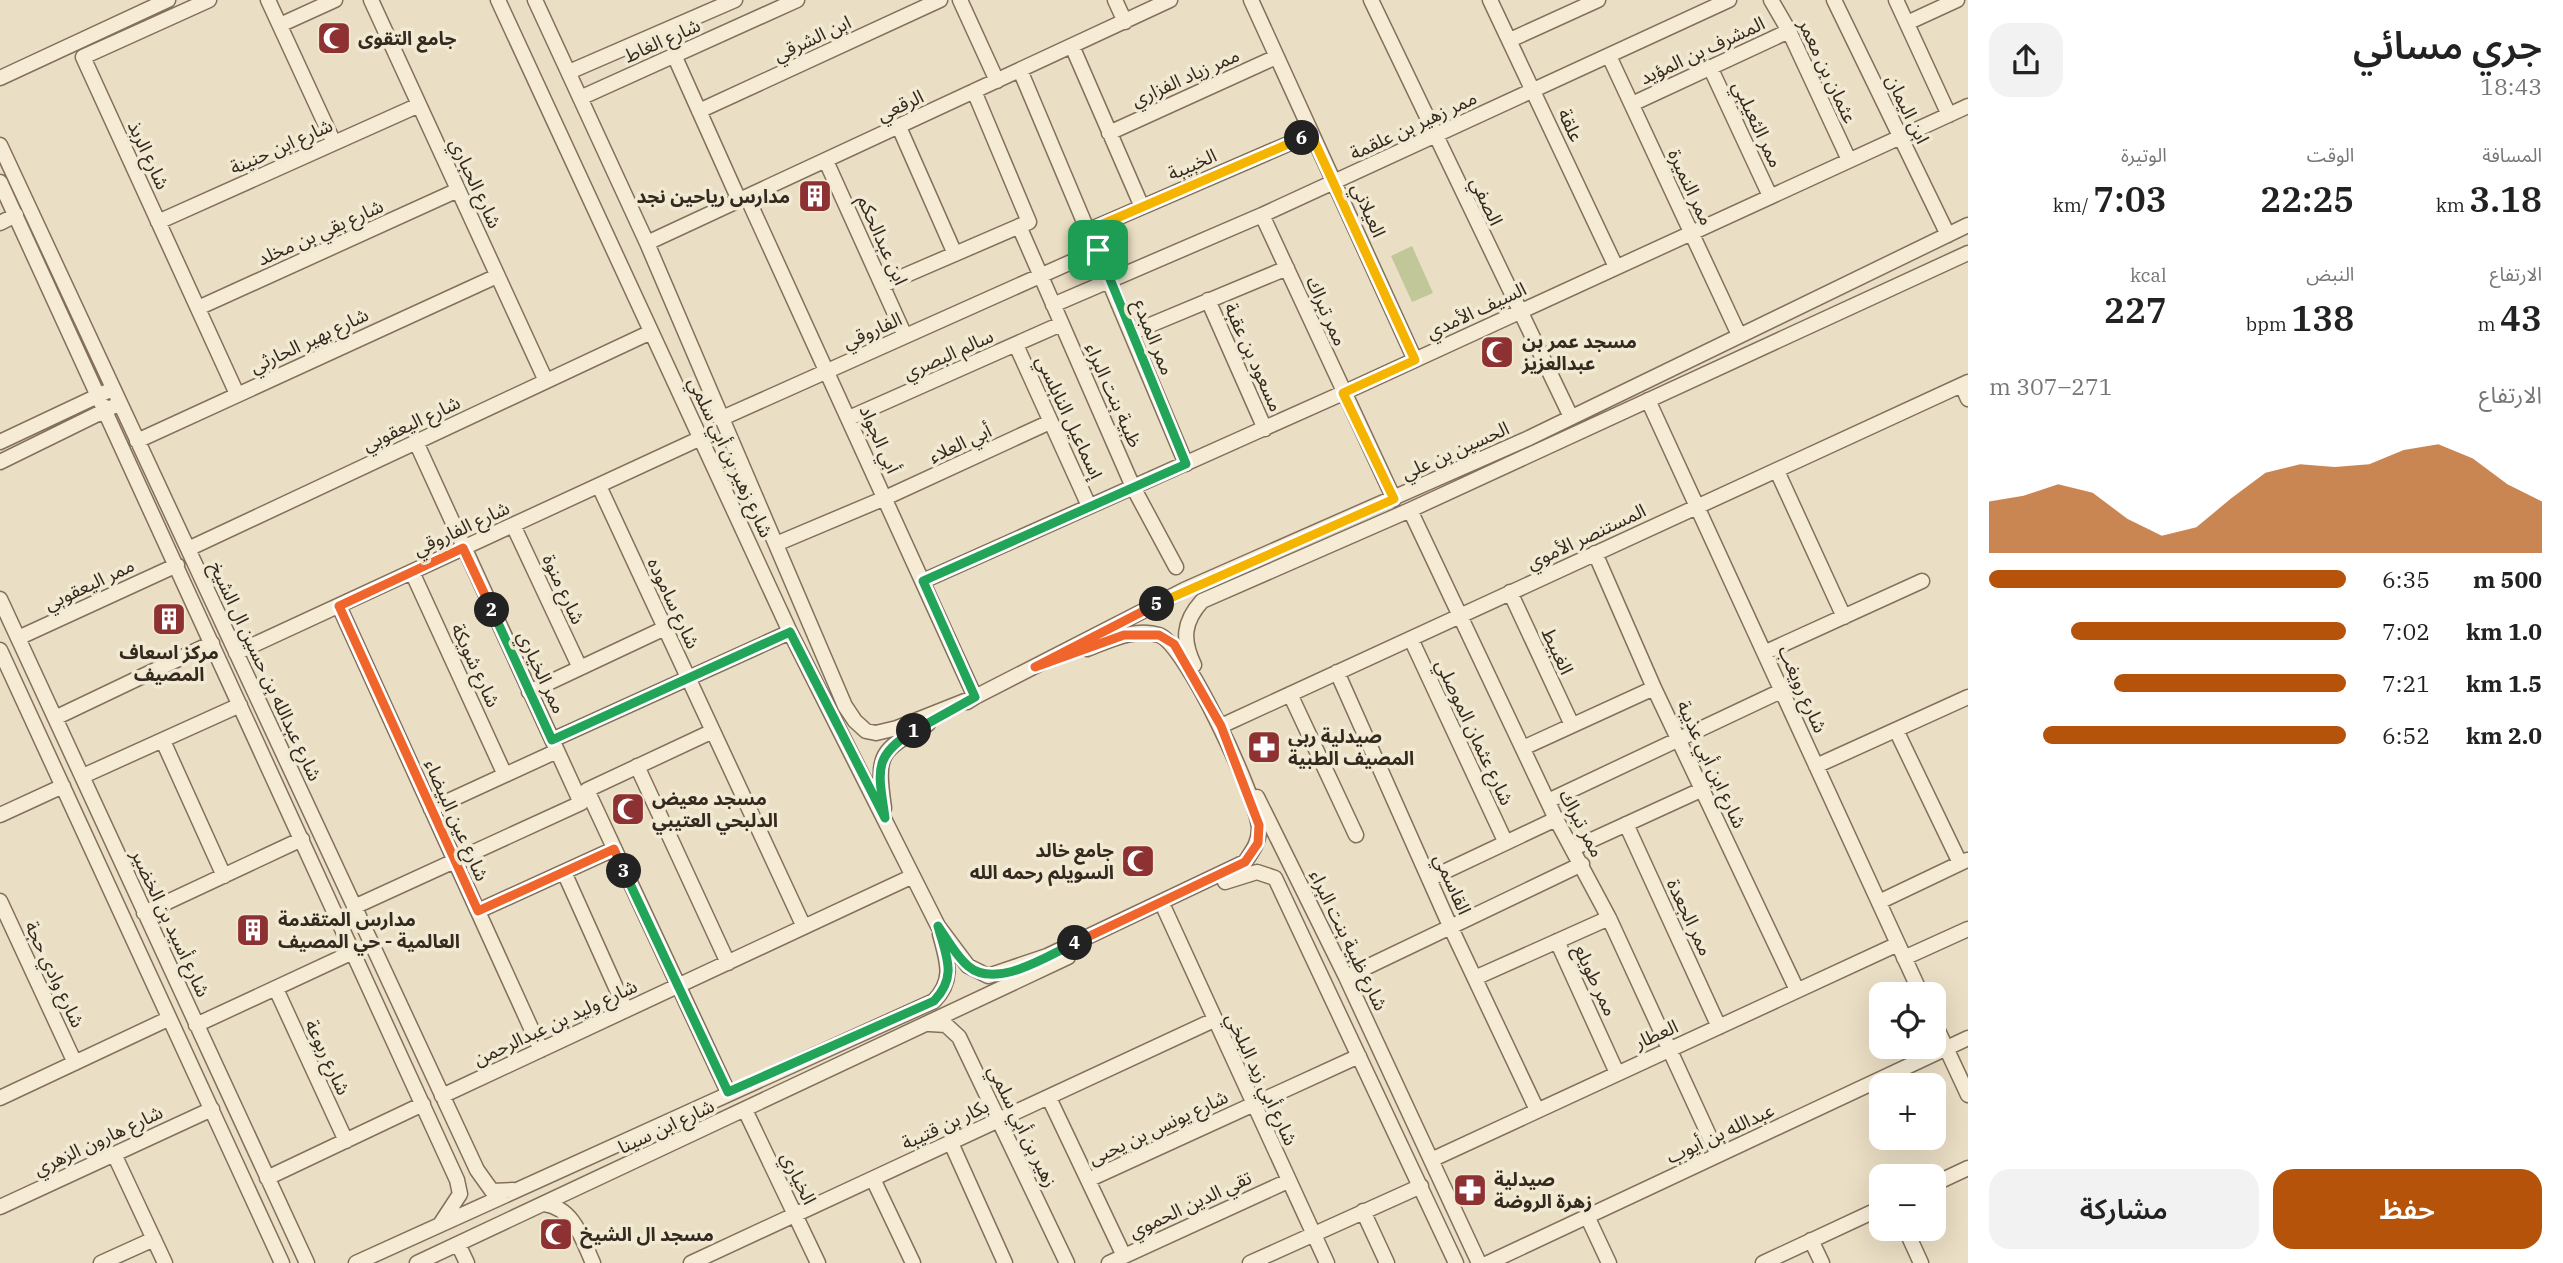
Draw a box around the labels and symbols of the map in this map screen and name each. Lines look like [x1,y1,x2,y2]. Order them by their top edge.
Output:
street label: ابن الشرقي [769,10,856,69]
street label: المشرف بن المؤيد [1636,11,1768,89]
street label: شارع الغاط [620,13,705,69]
street label: عثمان بن معمر [1793,14,1863,127]
mosque icon: جامع التقوى [315,19,353,57]
place label: جامع التقوى [358,26,457,53]
street label: ممر زياد الفزاري [1127,42,1244,115]
street label: ابن اليمان [1881,70,1935,148]
street label: ممر الثعيلبي [1724,77,1788,172]
street label: الرقعي [873,84,929,129]
street label: ممر زهير بن علقمة [1346,85,1480,165]
street label: علقة [1553,105,1589,145]
street label: شارع ابن حنينة [226,113,337,181]
street label: شارع الربذ [121,117,175,194]
pin: 6 [1284,120,1320,156]
street label: شارع الحباري [442,134,507,233]
street label: الخبيبة [1164,143,1220,185]
street label: ممر النميرة [1663,145,1719,229]
street label: الصفي [1462,173,1509,231]
building icon: مدارس رياحين نجد [796,177,834,215]
street label: العيلاني [1343,179,1392,242]
place label: مدارس رياحين نجد [636,184,790,208]
street label: ابن عبدالحكم [850,191,913,290]
street label: شارع بقي بن مخلد [253,193,388,274]
pin [1068,220,1128,280]
street label: ممر تبراك [1301,273,1353,349]
street label: السيف الأمدي [1422,276,1531,347]
street label: ممر المبدع [1126,296,1180,379]
street label: مسعود بن عقبة [1219,299,1289,415]
street label: شارع بهير الحارثي [246,302,374,381]
street label: الفاروقي [839,306,907,357]
street label: سالم البصري [899,323,998,388]
place label: مسجد عمر بن عبدالعزيز [1521,329,1637,375]
mosque icon: مسجد عمر بن عبدالعزيز [1478,333,1516,371]
street label: ظبية بنت البراء [1080,339,1148,451]
street label: إسماعيل النابلسي [1028,352,1109,485]
street label: شارع زهير بن أبي سلمي [680,373,779,543]
street label: شارع اليعقوبي [358,390,465,459]
street label: أبي الجواد [851,401,906,478]
street label: الحسين بن علي [1397,416,1514,488]
street label: أبي العلاء [925,418,997,471]
street label: شارع الفاروقي [409,495,515,564]
street label: المستنصر الأموي [1522,498,1651,577]
street label: شارع منوة [536,550,591,629]
street label: ممر اليعقوبي [40,553,139,618]
street label: شارع ساموده [641,554,705,653]
street label: شارع عبدالله بن حسين ال الشيخ [202,557,328,786]
pin: 5 [1140,586,1174,622]
pin: 2 [475,592,510,628]
building icon: مركز اسعاف المصيف [150,600,188,638]
street label: شارع شويكة [444,619,506,712]
street label: الغبيط [1537,624,1579,678]
street label: ممر الخياري [509,627,572,719]
place label: مركز اسعاف المصيف [119,640,219,686]
street label: شارع رويغب [1771,642,1833,737]
street label: شارع عثمان الموصلي [1428,655,1519,810]
street label: شارع ابن أبي عذيبة [1669,696,1752,833]
pin: 1 [897,714,932,748]
place label: صيدلية ربى المصيف الطبية [1288,724,1414,770]
pharmacy icon: صيدلية ربى المصيف الطبية [1245,728,1283,766]
street label: شارع عين البيضاء [418,755,495,885]
street label: ممر تبراك [1554,785,1610,861]
place label: مسجد معيض الدلبحي العتيبي [652,786,778,835]
mosque icon: مسجد معيض الدلبحي العتيبي [609,790,647,828]
place label: جامع خالد السويلم رحمه الله [970,838,1114,887]
mosque icon: جامع خالد السويلم رحمه الله [1119,842,1157,880]
street label: شارع أسيد بن الخضير [124,845,216,1001]
street label: القاسمي [1426,850,1477,920]
pin: 3 [606,854,642,888]
street label: شارع ظبية بنت البراء [1303,866,1393,1015]
street label: ممر الجعدة [1662,875,1718,959]
place label: مدارس المتقدمة العالمية - حي المصيف [278,907,460,956]
building icon: مدارس المتقدمة العالمية - حي المصيف [234,911,272,949]
street label: شارع وادي حجة [17,917,90,1033]
pin: 4 [1058,926,1092,960]
street label: ممر طويلع [1566,940,1623,1021]
street label: شارع وليد بن عبدالرحمن [469,973,642,1072]
street label: شارع أبي زيد البلخي [1218,1009,1303,1151]
street label: العطار [1629,1014,1682,1055]
street label: شارع ربوعة [298,1015,356,1099]
street label: زهير بن أبي سلمي [980,1061,1063,1193]
street label: شارع يونس بن يحىى [1084,1084,1233,1172]
street label: شارع ابن سينا [614,1093,719,1161]
street label: بكار بن قتيبة [898,1093,992,1155]
street label: عبدالله بن أيوب [1662,1098,1778,1168]
street label: شارع هارون الزهري [30,1100,168,1184]
street label: الخياري [773,1148,822,1210]
street label: تقي الدين الحموي [1125,1165,1257,1246]
place label: صيدلية زهرة الروضة [1494,1167,1592,1213]
pharmacy icon: صيدلية زهرة الروضة [1451,1171,1489,1209]
mosque icon: مسجد ال الشيخ [537,1215,575,1253]
place label: مسجد ال الشيخ [580,1222,714,1249]

